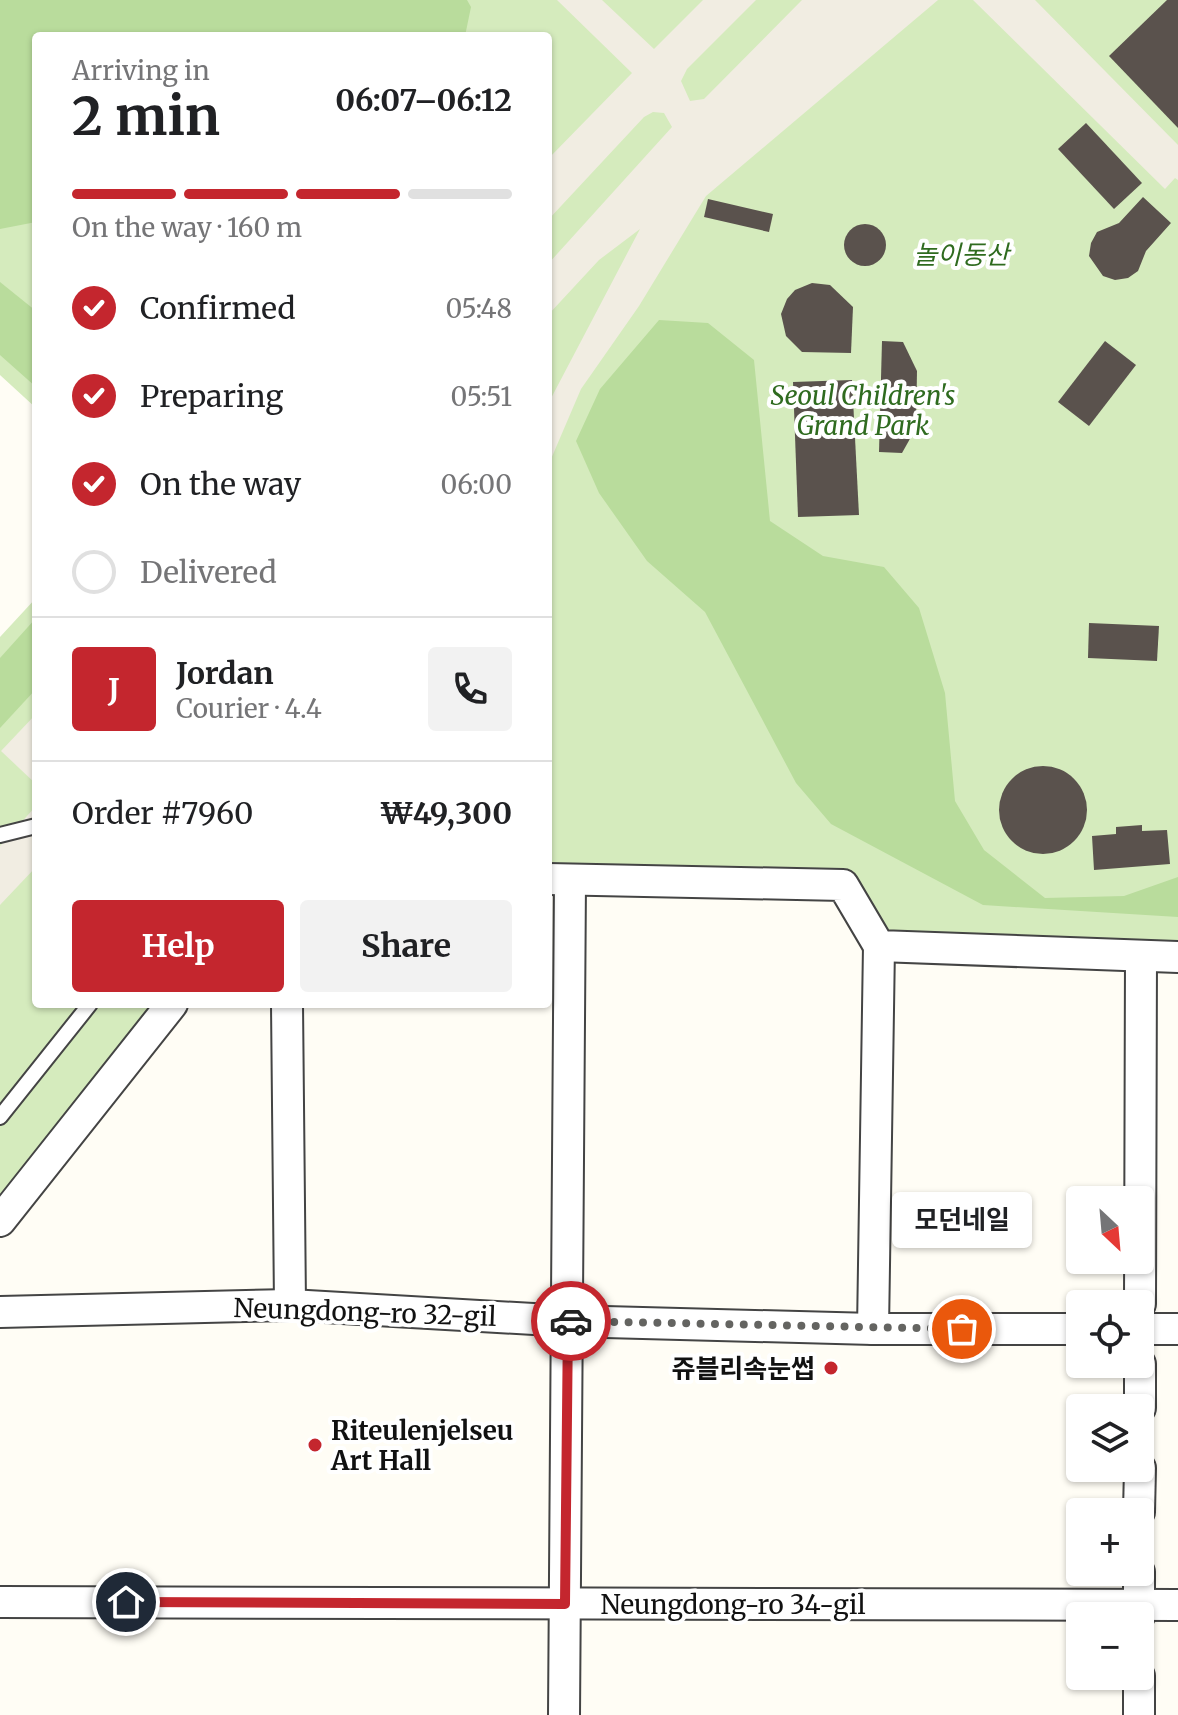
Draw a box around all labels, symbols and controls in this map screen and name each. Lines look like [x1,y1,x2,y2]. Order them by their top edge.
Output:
text: Arriving in [72,54,210,87]
text: 06:07–06:12 [335,81,512,119]
text: 2 min [72,84,220,149]
text: On the way · 160 m [72,211,302,244]
park label: 놀이동산 [913,238,1012,271]
icon: check [72,286,116,330]
text: Confirmed [140,289,295,327]
text: 05:48 [445,292,512,325]
icon: check [72,374,116,418]
text: Preparing [140,377,283,415]
park label: Seoul Children's Grand Park [771,379,956,442]
text: 05:51 [451,380,512,413]
icon: check [72,462,116,506]
text: On the way [140,465,301,503]
text: 06:00 [441,468,512,501]
text: Delivered [140,553,277,591]
button: phone [428,647,512,731]
text: Jordan [176,654,274,692]
text: J [108,670,120,708]
text: Courier · 4.4 [176,692,322,725]
text: Order #7960 [72,794,253,832]
text: ₩49,300 [380,794,512,832]
button: Help [72,900,284,992]
button: Share [300,900,512,992]
north arrow [1066,1186,1154,1274]
map controls [1066,1186,1154,1690]
callout: 모던네일 [892,1193,1032,1249]
text: 모던네일 [914,1203,1010,1236]
courier [531,1281,611,1361]
button: locate [1066,1290,1154,1378]
street label: Neungdong-ro 32-gil [233,1291,497,1333]
pin [928,1295,996,1363]
icon: car [549,1299,593,1343]
icon: bag [940,1307,984,1351]
place label: 쥬블리속눈썹 [671,1352,815,1385]
marker: 쥬블리속눈썹 [822,1359,840,1377]
button: layers [1066,1394,1154,1482]
place label: Riteulenjelseu Art Hall [330,1414,513,1477]
marker: Riteulenjelseu Art Hall [306,1436,324,1454]
button: + [1066,1498,1154,1586]
pin [92,1568,160,1636]
icon: home [104,1580,148,1624]
street label: Neungdong-ro 34-gil [601,1588,865,1621]
button: − [1066,1602,1154,1690]

